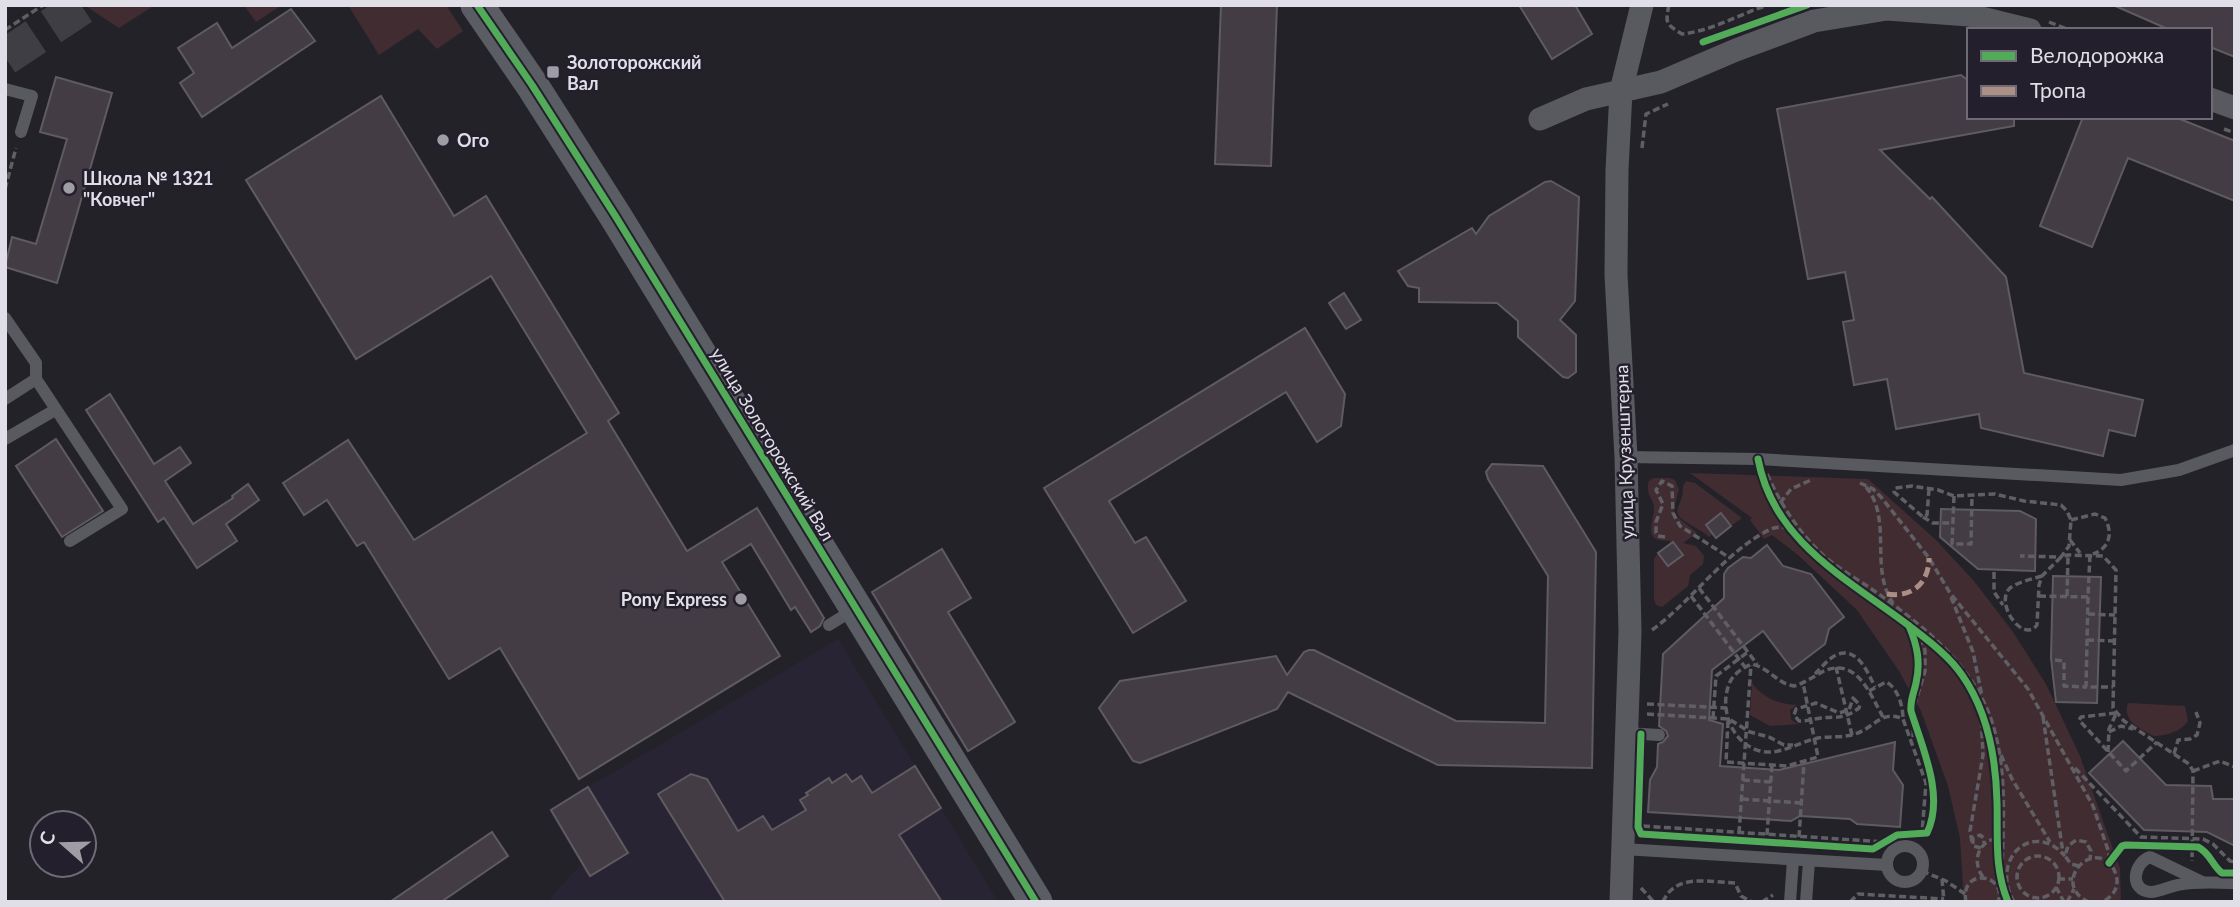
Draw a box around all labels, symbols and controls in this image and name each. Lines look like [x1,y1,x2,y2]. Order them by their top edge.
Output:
legend [1967,28,2212,119]
text: Велодорожка [2030,42,2164,67]
place label: Золоторожский Вал [567,51,702,94]
marker: Золоторожский Вал [545,64,561,80]
text: Тропа [2030,77,2086,102]
place label: Ого [457,129,489,151]
marker: Ого [435,132,451,148]
place label: Школа № 1321 "Ковчег" [83,167,214,210]
marker: Школа № 1321 "Ковчег" [61,180,77,196]
street label: улица Золоторожский Вал [707,344,839,544]
street label: улица Крузенштерна [1610,364,1638,540]
place label: Pony Express [621,588,727,610]
marker: Pony Express [733,591,749,607]
north arrow [28,809,98,879]
text: С [34,828,60,848]

